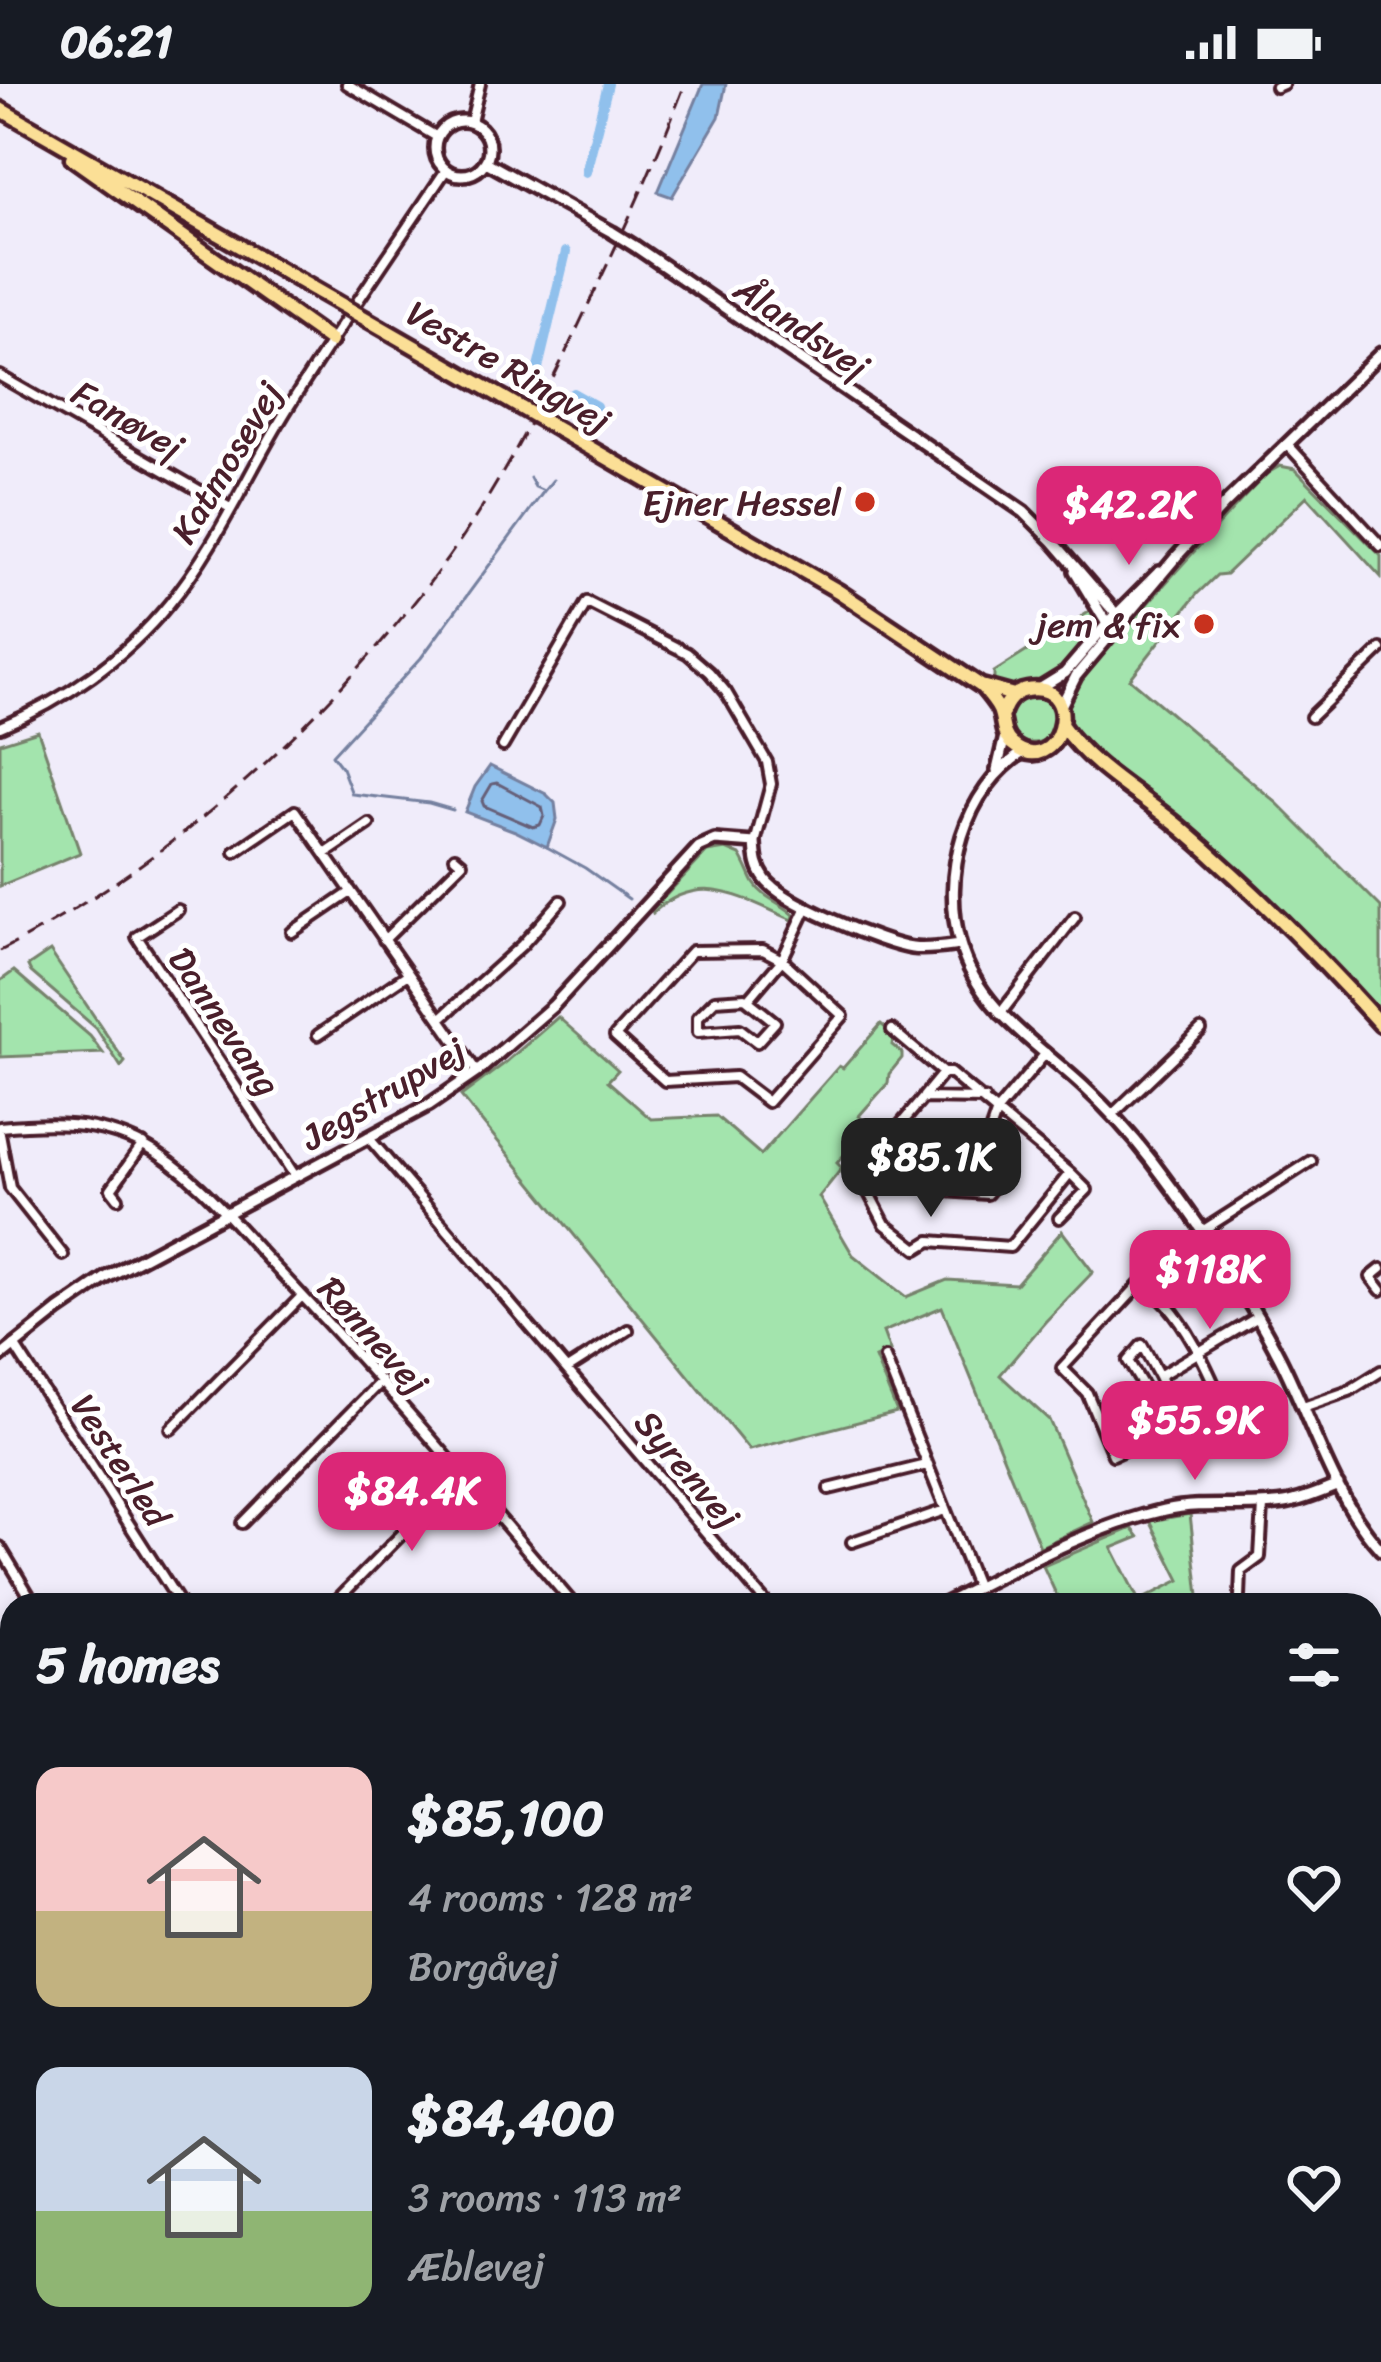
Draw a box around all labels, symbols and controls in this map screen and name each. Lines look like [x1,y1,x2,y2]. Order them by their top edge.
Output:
text: 06:21 [60,2,173,82]
street label: Ålandsvej [719,258,884,398]
street label: Vestre Ringvej [394,282,624,452]
street label: Fanøvej [59,362,197,479]
street label: Katmosevej [153,368,301,556]
pin: $42.2K [1031,466,1227,568]
text: $42.2K [1063,470,1195,539]
place label: Ejner Hessel [643,471,842,535]
marker: Ejner Hessel [852,489,878,515]
place label: jem & fix [1029,593,1181,657]
marker: jem & fix [1191,611,1217,637]
street label: Dannevang [150,933,298,1110]
street label: Jegstrupvej [287,1019,479,1170]
pin: $85.1K [833,1118,1029,1220]
text: $85.1K [868,1122,994,1191]
pin: $118K [1126,1230,1294,1332]
text: $118K [1157,1234,1263,1303]
street label: Rønnevej [301,1261,446,1411]
street label: Vesterled [53,1381,189,1542]
pin: $55.9K [1097,1381,1293,1483]
text: $55.9K [1128,1385,1262,1454]
street label: Syrenvej [617,1395,757,1544]
pin: $84.4K [314,1452,510,1554]
text: $84.4K [345,1456,479,1525]
text: 5 homes [36,1620,219,1710]
icon: filters [1281,1632,1347,1698]
text: $85,100 [408,1773,604,1863]
icon: home [132,1815,276,1959]
icon: heart [1281,1854,1347,1920]
text: 4 rooms · 128 m² [408,1863,693,1932]
text: Borgåvej [408,1932,559,2001]
text: $84,400 [408,2073,615,2163]
icon: home [132,2115,276,2259]
icon: heart [1281,2154,1347,2220]
text: 3 rooms · 113 m² [408,2163,682,2232]
text: Æblevej [408,2232,545,2301]

